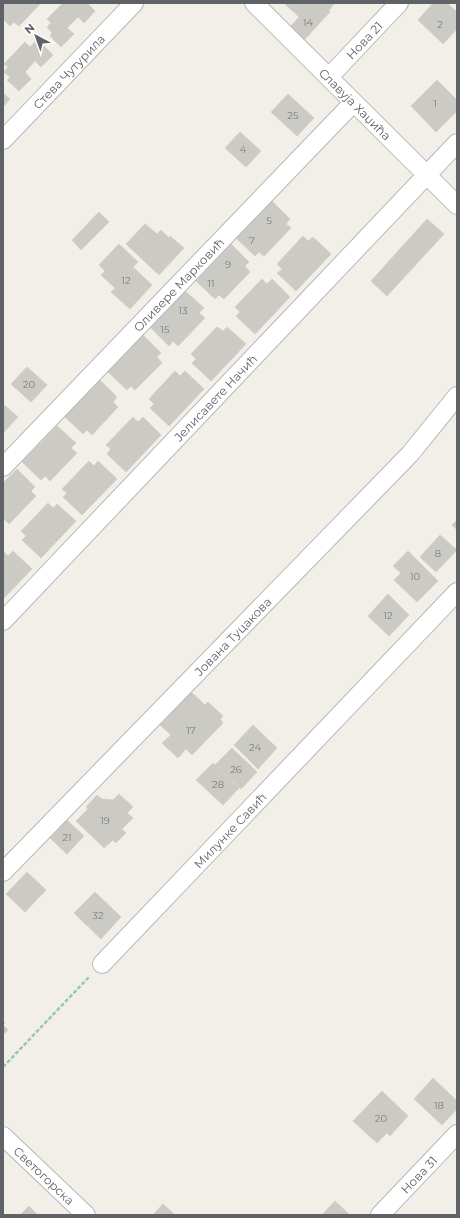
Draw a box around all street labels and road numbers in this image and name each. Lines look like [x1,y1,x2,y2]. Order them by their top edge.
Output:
street label: Нова 21 [343,18,385,62]
street label: Стева Чутурила [30,31,108,112]
street label: Славуја Хаџића [316,65,395,143]
street label: Оливере Марковић [130,235,227,335]
street label: Јелисавете Начић [170,351,260,444]
street label: Јована Туцакова [191,594,274,679]
street label: Милунке Савић [190,789,269,871]
street label: Светогорска [11,1143,78,1208]
street label: Нова 31 [397,1153,440,1196]

